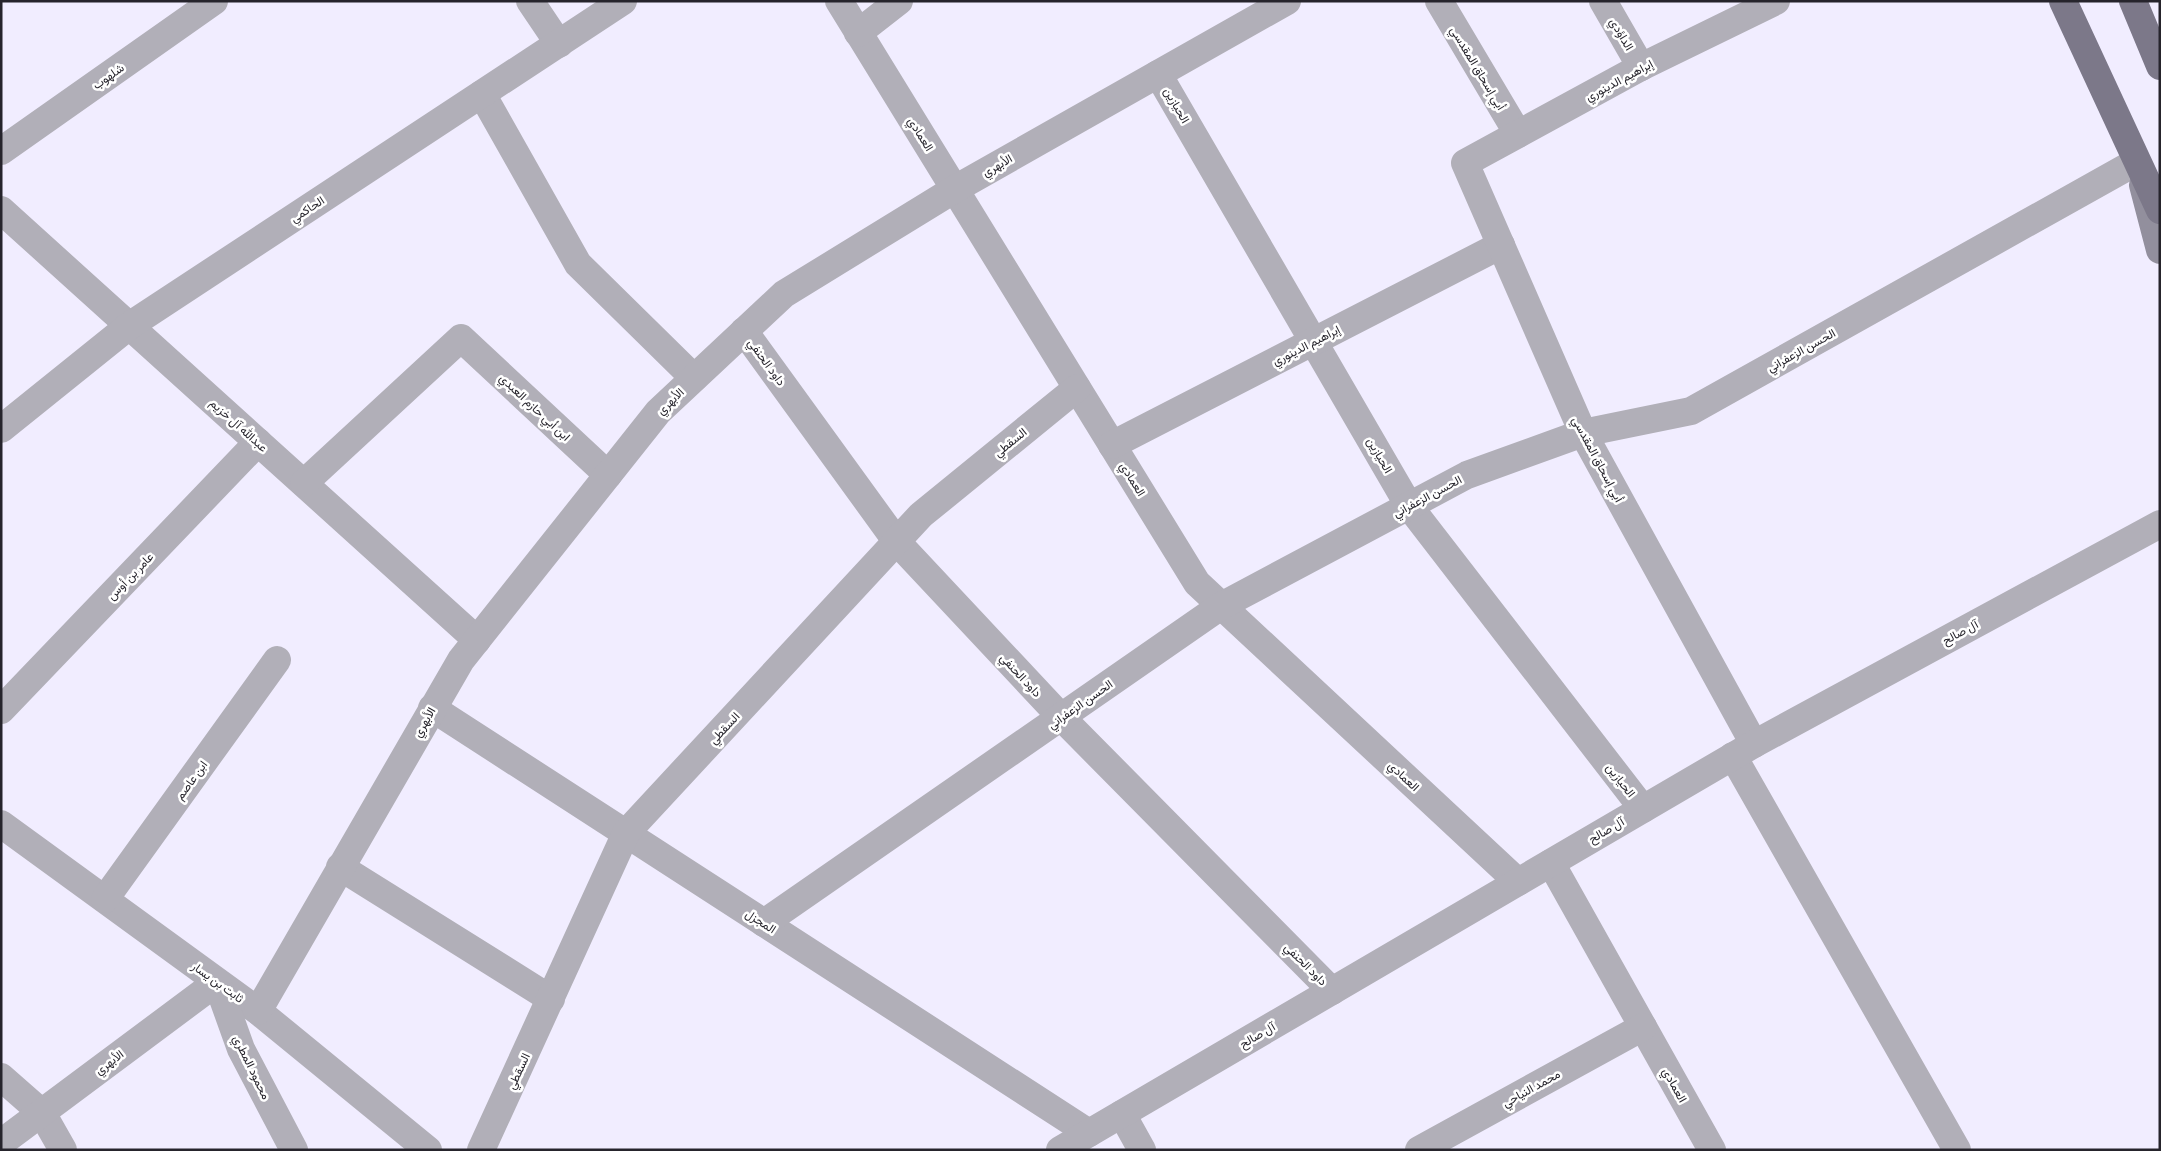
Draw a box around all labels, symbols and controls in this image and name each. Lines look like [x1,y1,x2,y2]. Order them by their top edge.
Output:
street label: الداؤدي [1604,14,1639,54]
street label: أبي إسحاق المقدسي [1445,22,1511,114]
street label: إبراهيم الدينوري [1582,54,1657,107]
street label: شلهوب [88,58,128,94]
street label: الحيازين [1159,83,1195,127]
street label: العمادي [902,113,939,155]
street label: الأبهري [978,149,1016,182]
street label: الحاكمي [286,191,329,228]
street label: إبراهيم الدينوري [1269,320,1344,371]
street label: الحسن الزعفراني [1763,323,1839,378]
street label: داود الحنفي [742,334,791,390]
street label: ابن أبي حازم العبدي [494,369,575,446]
street label: الأبهري [652,383,689,420]
street label: عبدالله آل خزيم [206,394,272,456]
street label: أبي إسحاق المقدسي [1566,413,1629,506]
street label: السقطي [989,423,1031,462]
street label: الحيازين [1362,433,1398,477]
street label: العمادي [1114,458,1151,500]
street label: الحسن الزعفراني [1389,470,1465,523]
street label: عامر بن أوس [102,548,158,604]
street label: آل صالح [1938,614,1983,649]
street label: داود الحنفي [995,649,1047,702]
street label: الحسن الزعفراني [1043,674,1117,734]
street label: الأبهري [408,703,441,741]
street label: السقطي [704,708,745,749]
street label: ابن عاصم [170,756,212,804]
street label: العمادي [1383,756,1424,796]
street label: الحيازين [1602,759,1640,801]
street label: آل صالح [1584,811,1629,848]
street label: المجزل [742,904,780,938]
street label: داود الحنفي [1279,938,1332,991]
street label: ثابت بن يسار [187,956,248,1007]
street label: آل صالح [1235,1016,1280,1053]
street label: محمود المطري [227,1032,276,1103]
street label: الأبهري [90,1045,128,1080]
street label: السقطي [501,1050,536,1093]
street label: محمد النياحي [1498,1064,1564,1113]
street label: العمادي [1657,1064,1692,1106]

